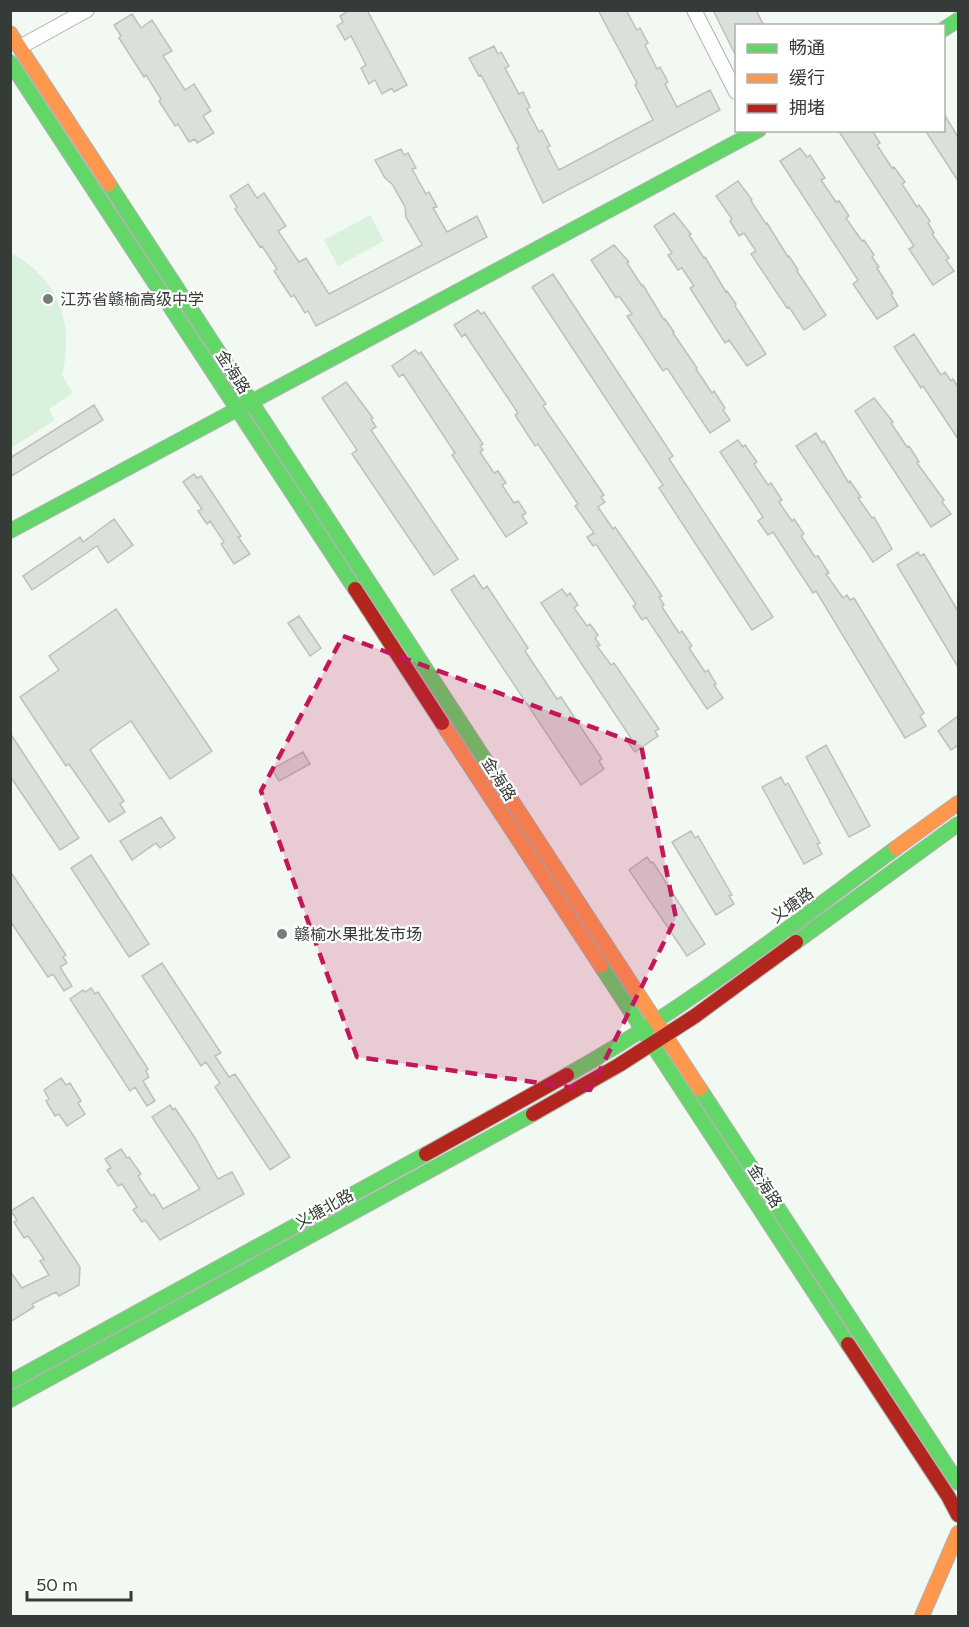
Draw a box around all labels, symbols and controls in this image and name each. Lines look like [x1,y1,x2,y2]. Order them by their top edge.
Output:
legend [735,24,945,132]
text: 畅通 [789,37,825,59]
text: 缓行 [789,67,825,89]
text: 拥堵 [789,97,825,119]
place label: 江苏省赣榆高级中学 [60,290,204,309]
marker: 江苏省赣榆高级中学 [41,292,55,306]
street label: 金海路 [212,347,254,397]
street label: 金海路 [478,754,520,804]
street label: 义塘路 [767,883,817,927]
place label: 赣榆水果批发市场 [294,925,422,944]
marker: 赣榆水果批发市场 [275,927,289,941]
street label: 金海路 [744,1161,786,1211]
street label: 义塘北路 [291,1185,357,1233]
scale bar [27,1564,130,1602]
text: 50 m [36,1574,78,1596]

